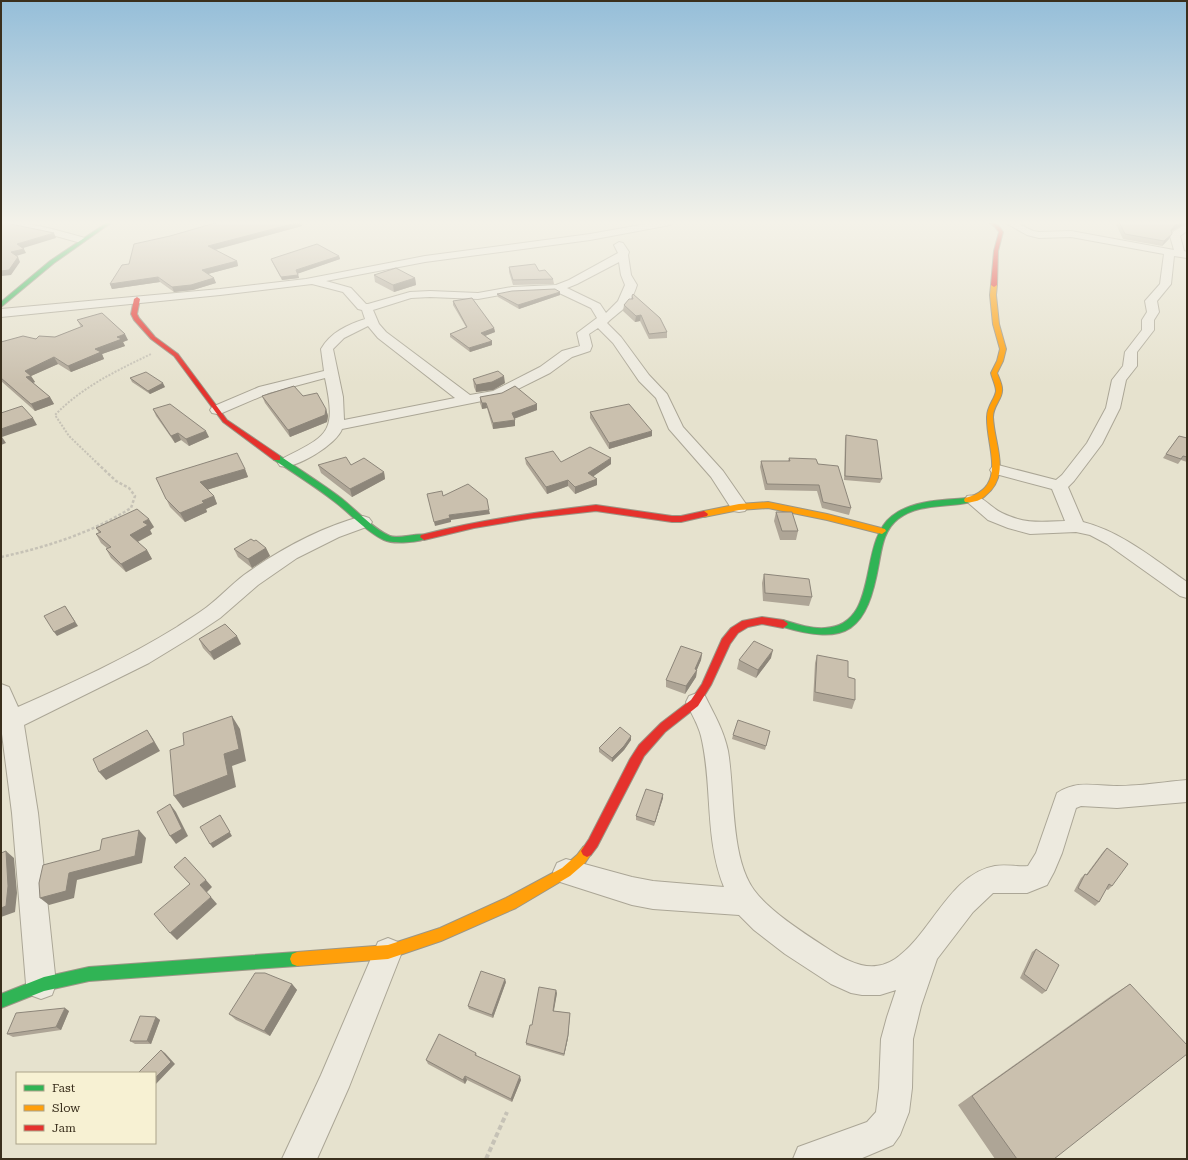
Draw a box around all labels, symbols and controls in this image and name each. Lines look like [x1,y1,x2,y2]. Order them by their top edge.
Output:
legend [16,1072,156,1144]
text: Fast [52,1081,76,1095]
text: Slow [52,1101,80,1115]
text: Jam [52,1121,76,1135]

